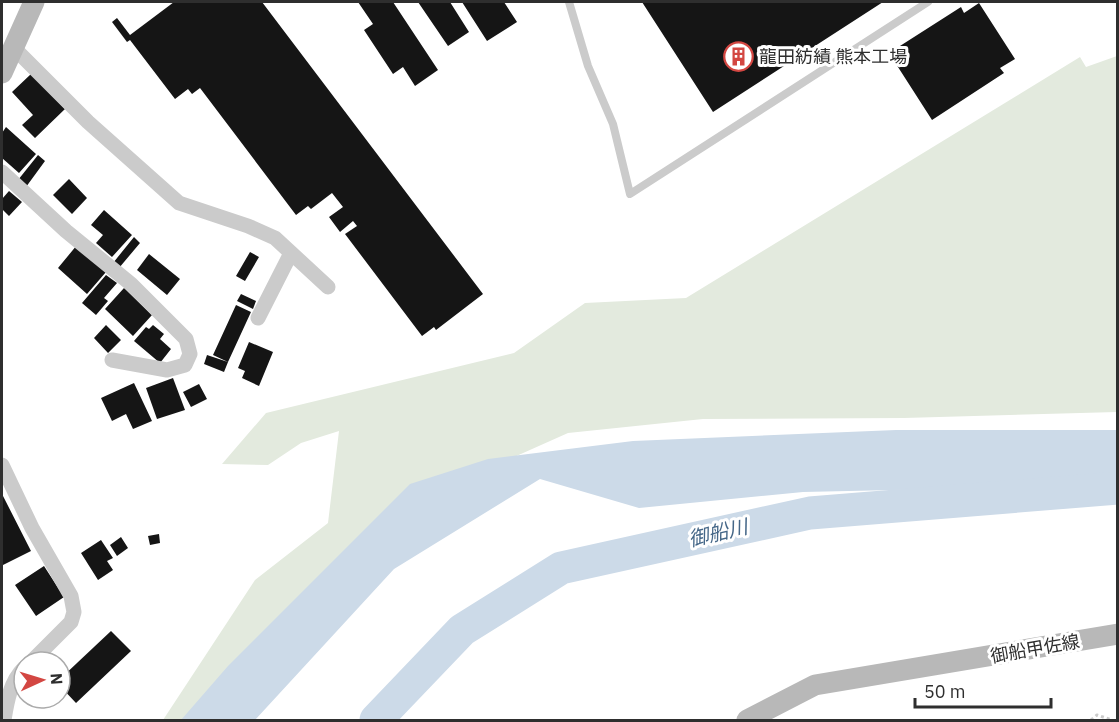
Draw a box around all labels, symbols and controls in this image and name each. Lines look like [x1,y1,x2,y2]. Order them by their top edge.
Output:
building icon: 龍田紡績 熊本工場 [722,41,754,73]
place label: 龍田紡績 熊本工場 [759,45,907,68]
water label: 御船川 [686,512,752,552]
street label: 御船甲佐線 [989,629,1081,668]
north arrow [12,650,72,710]
scale bar [915,671,1052,709]
text: N [47,672,67,685]
text: 50 m [924,680,966,703]

